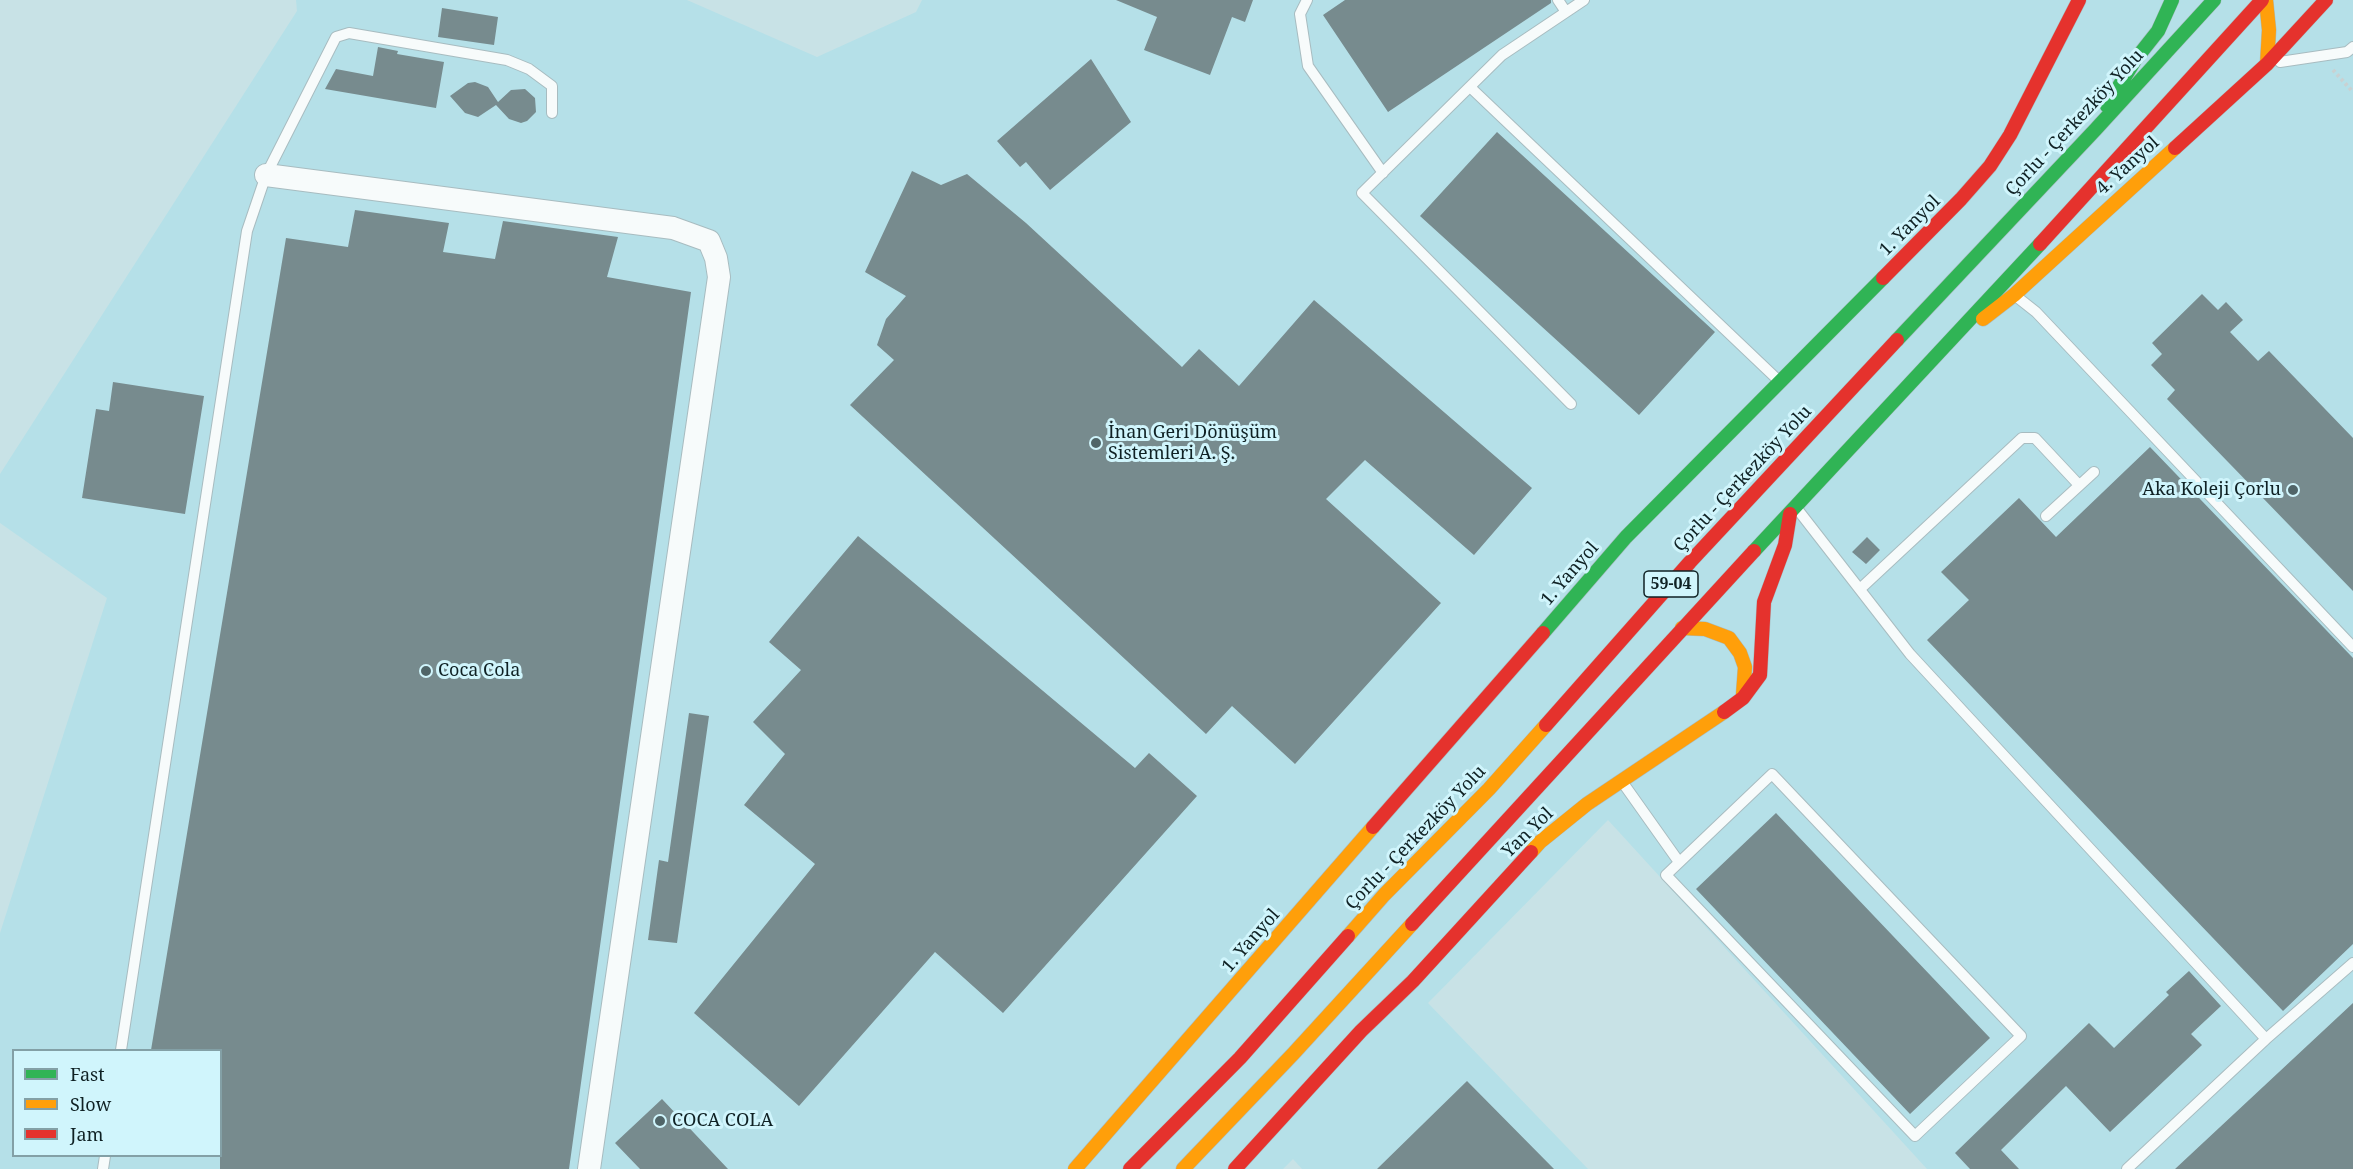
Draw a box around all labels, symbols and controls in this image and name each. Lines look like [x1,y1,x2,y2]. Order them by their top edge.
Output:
street label: Çorlu - Çerkezköy Yolu [2001,45,2149,201]
street label: 4. Yanyol [2092,132,2164,200]
street label: 1. Yanyol [1875,191,1945,261]
street label: Çorlu - Çerkezköy Yolu [1669,401,1817,557]
place label: İnan Geri Dönüşüm Sistemleri A. Ş. [1108,422,1277,464]
marker: İnan Geri Dönüşüm Sistemleri A. Ş. [1089,436,1103,450]
place label: Aka Koleji Çorlu [2142,479,2281,501]
marker: Aka Koleji Çorlu [2286,483,2300,497]
street label: 1. Yanyol [1537,538,1603,610]
road number: 59-04 [1644,571,1698,597]
place label: Coca Cola [438,660,520,682]
marker: Coca Cola [419,664,433,678]
street label: Çorlu - Çerkezköy Yolu [1341,761,1491,915]
street label: Yan Yol [1498,804,1558,862]
street label: 1. Yanyol [1218,905,1284,977]
legend [12,1049,222,1157]
text: Fast [70,1062,105,1086]
text: Slow [70,1092,111,1116]
place label: COCA COLA [672,1110,773,1132]
marker: COCA COLA [653,1114,667,1128]
text: Jam [70,1122,104,1146]

